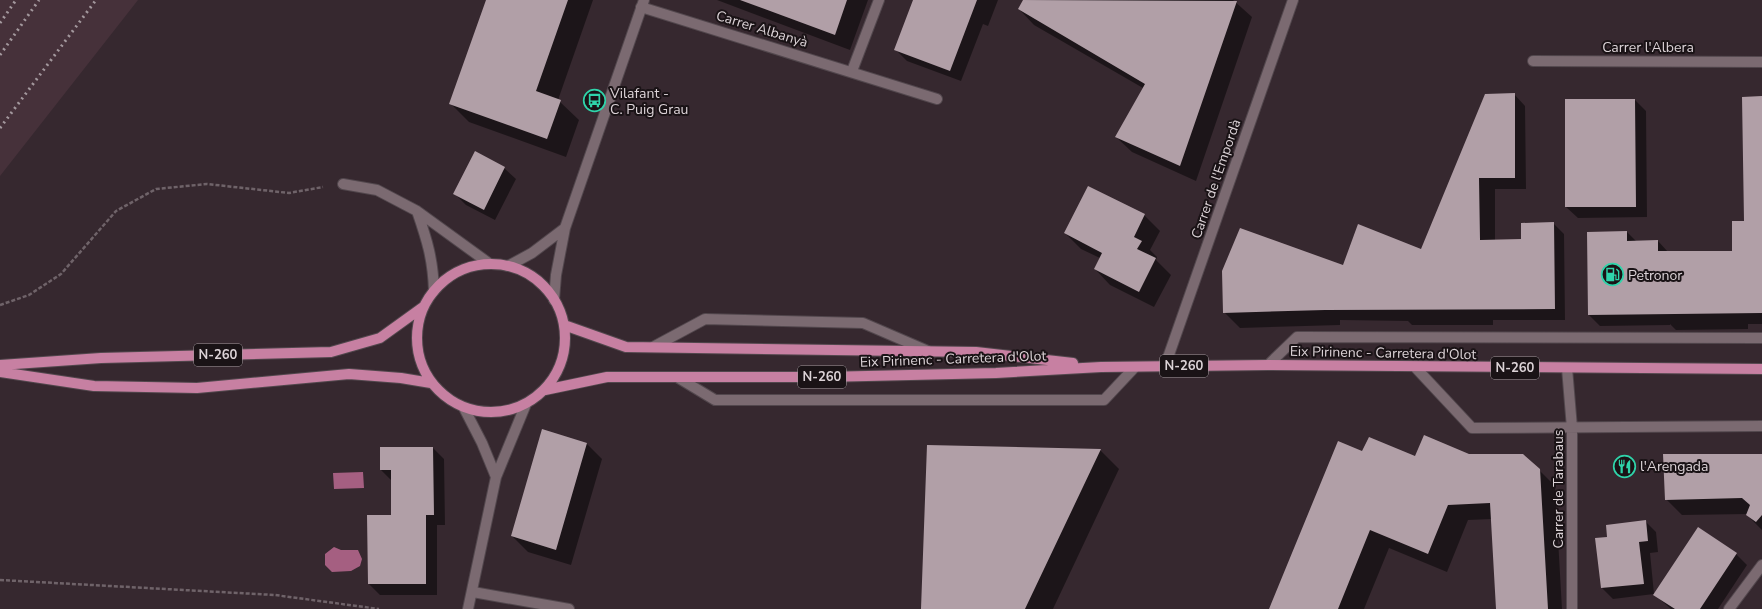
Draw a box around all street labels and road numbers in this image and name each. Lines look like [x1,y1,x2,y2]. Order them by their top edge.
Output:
street label: Carrer Albanyà [714,6,810,52]
street label: Carrer l'Albera [1602,38,1694,57]
street label: Carrer de l'Empordà [1187,117,1245,241]
street label: Eix Pirinenc - Carretera d'Olot [1290,342,1477,364]
road number: N-260 [194,344,242,366]
street label: Eix Pirinenc - Carretera d'Olot [859,346,1047,372]
road number: N-260 [1160,355,1208,377]
road number: N-260 [1491,357,1539,379]
road number: N-260 [798,366,846,388]
street label: Carrer de Tarabaus [1549,429,1568,549]

